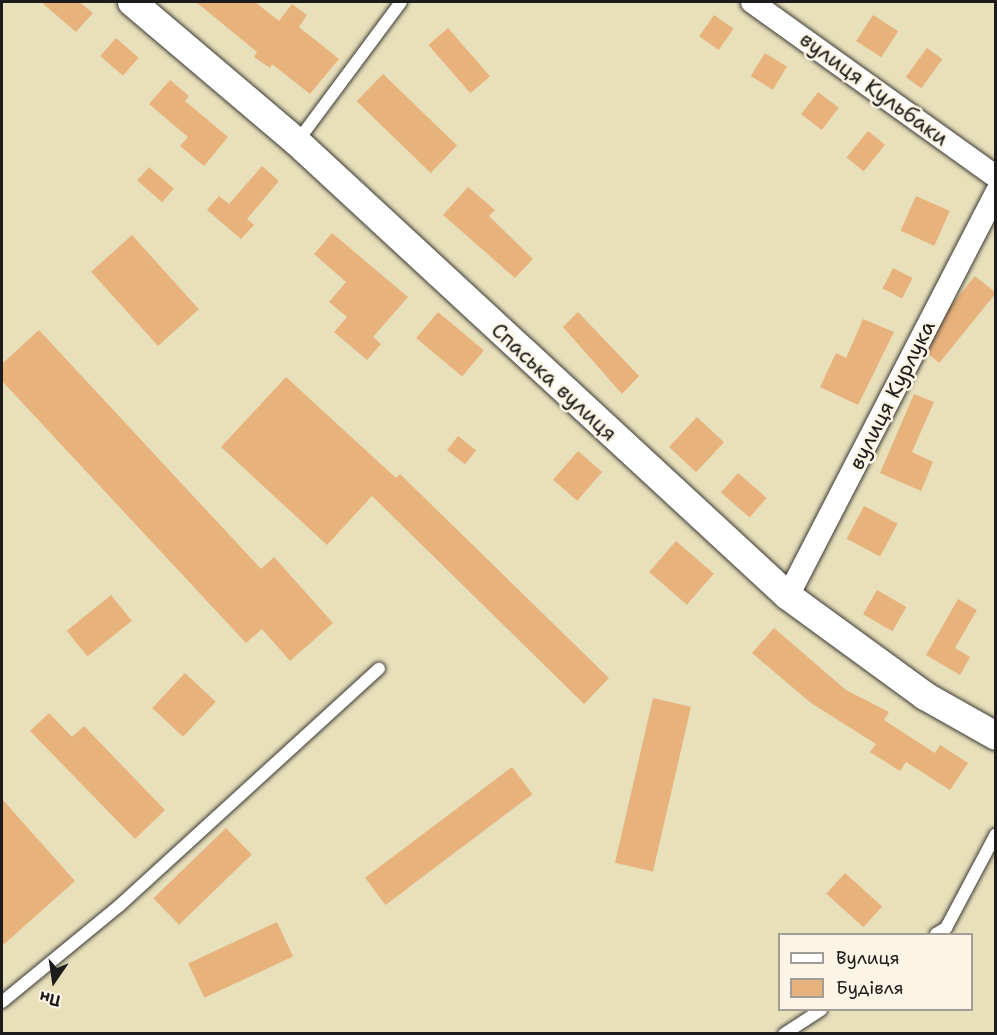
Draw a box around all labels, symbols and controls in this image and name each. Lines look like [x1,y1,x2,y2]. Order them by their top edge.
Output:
street label: вулиця Кульбаки [795,27,953,151]
street label: вулиця Курлука [844,316,940,474]
street label: Спаська вулиця [486,317,622,447]
legend [778,933,973,1011]
text: Вулиця [836,946,900,970]
north arrow [24,951,84,1011]
text: Будівля [836,976,904,1000]
text: Пн [37,986,63,1012]

